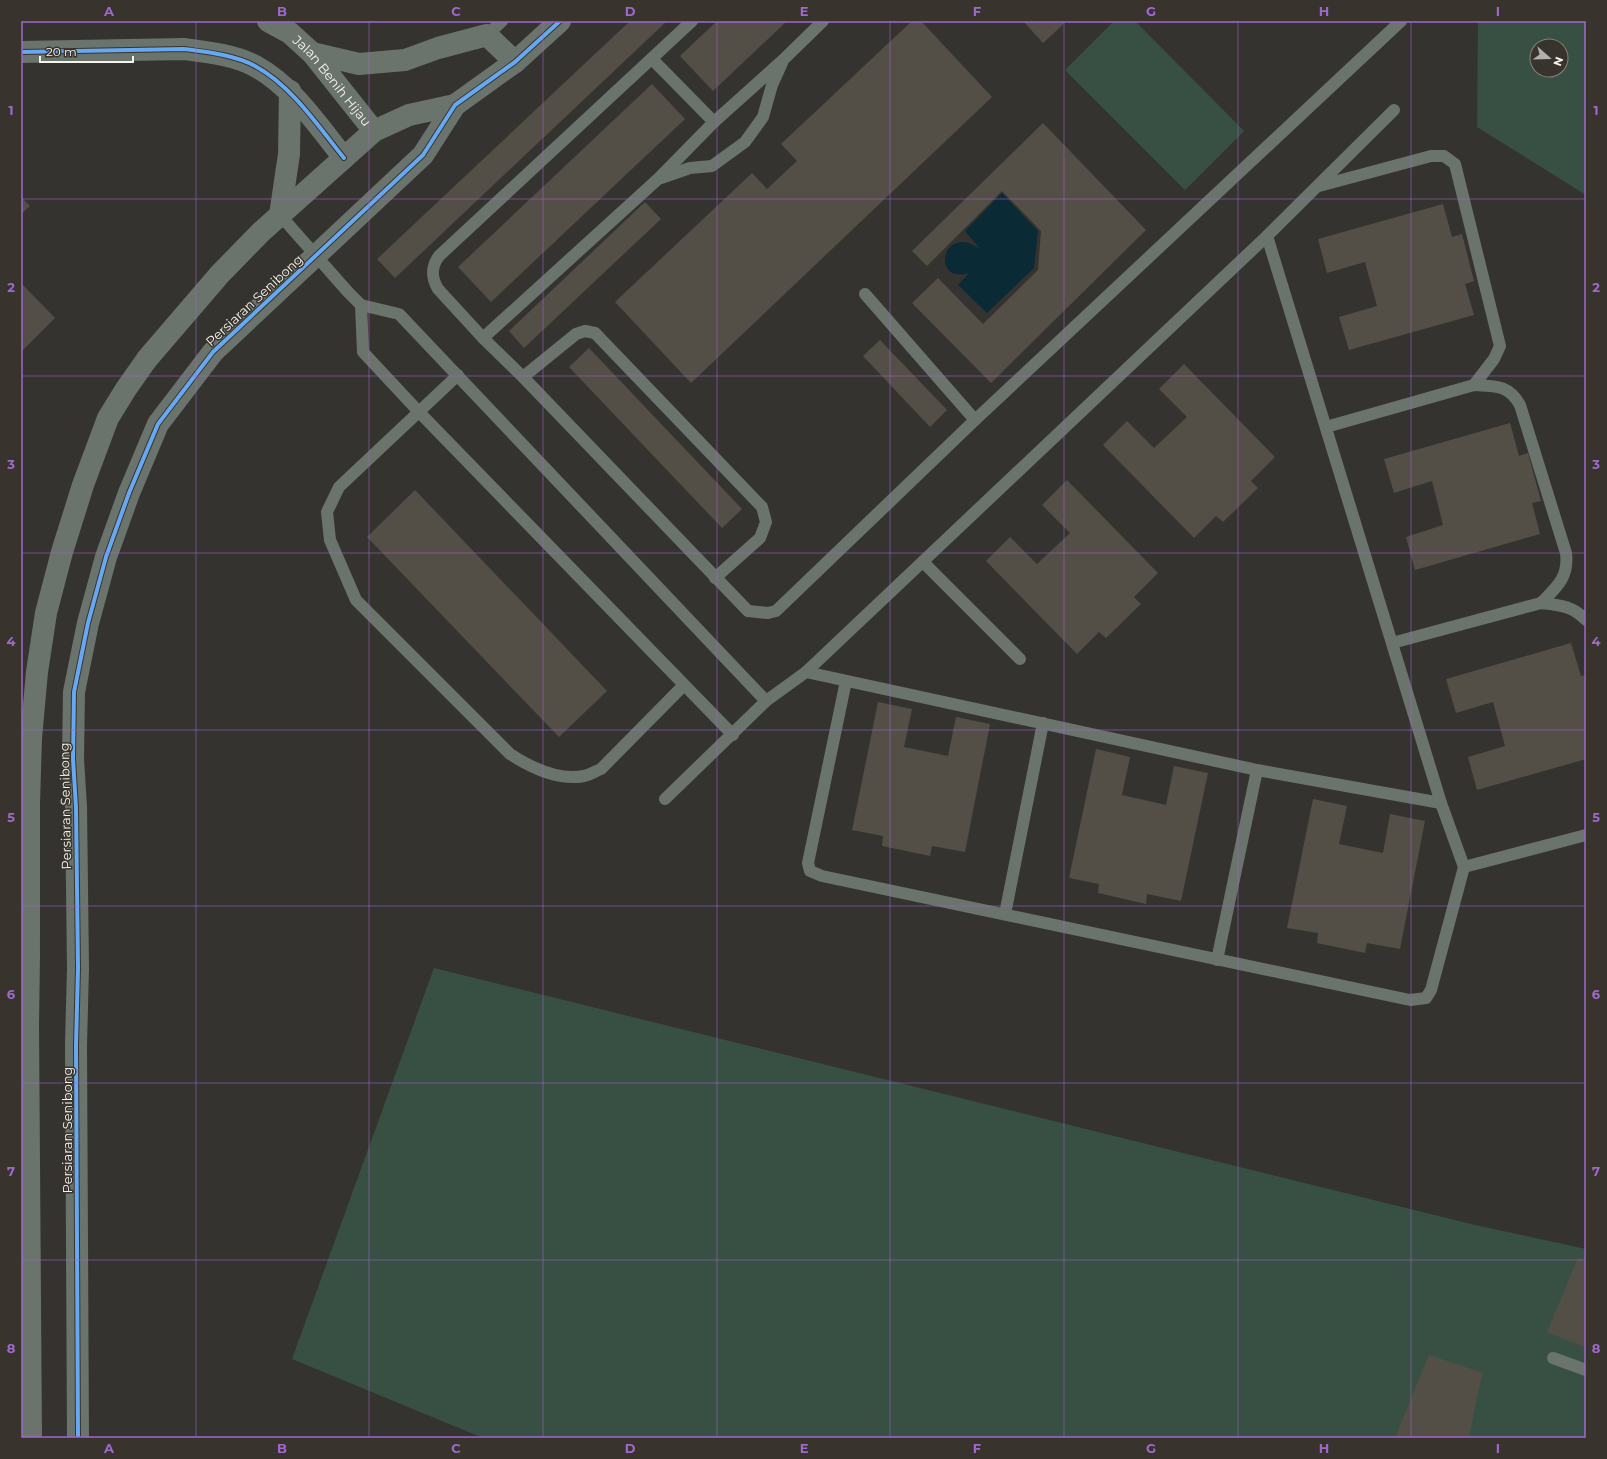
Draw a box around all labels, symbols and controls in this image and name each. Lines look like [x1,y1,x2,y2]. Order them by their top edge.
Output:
text: A [103,3,115,19]
text: B [277,3,287,19]
text: C [451,3,461,19]
text: D [625,3,636,19]
text: E [800,3,809,19]
text: F [973,3,981,19]
text: G [1146,3,1156,19]
text: H [1319,3,1329,19]
text: I [1496,3,1500,19]
street label: Jalan Benih Hijau [289,31,375,129]
scale bar [40,38,133,64]
north arrow [1529,38,1569,78]
text: 20 m [46,44,77,59]
text: N [1550,55,1566,68]
text: 1 [8,102,14,118]
text: 1 [1593,102,1599,118]
street label: Persiaran Senibong [202,251,306,349]
text: 2 [7,279,15,295]
text: 2 [1592,279,1600,295]
text: 3 [6,456,15,472]
text: 3 [1591,456,1600,472]
text: 4 [7,633,16,649]
text: 4 [1592,633,1601,649]
street label: Persiaran Senibong [56,742,74,870]
text: 5 [7,809,15,825]
text: 5 [1592,809,1600,825]
text: 6 [7,986,16,1002]
text: 6 [1592,986,1601,1002]
street label: Persiaran Senibong [59,1066,75,1194]
text: 7 [7,1163,15,1179]
text: 7 [1592,1163,1600,1179]
text: 8 [7,1340,16,1356]
text: 8 [1592,1340,1601,1356]
text: A [103,1440,115,1456]
text: B [277,1440,287,1456]
text: C [451,1440,461,1456]
text: D [625,1440,636,1456]
text: E [800,1440,809,1456]
text: F [973,1440,981,1456]
text: G [1146,1440,1156,1456]
text: H [1319,1440,1329,1456]
text: I [1496,1440,1500,1456]

